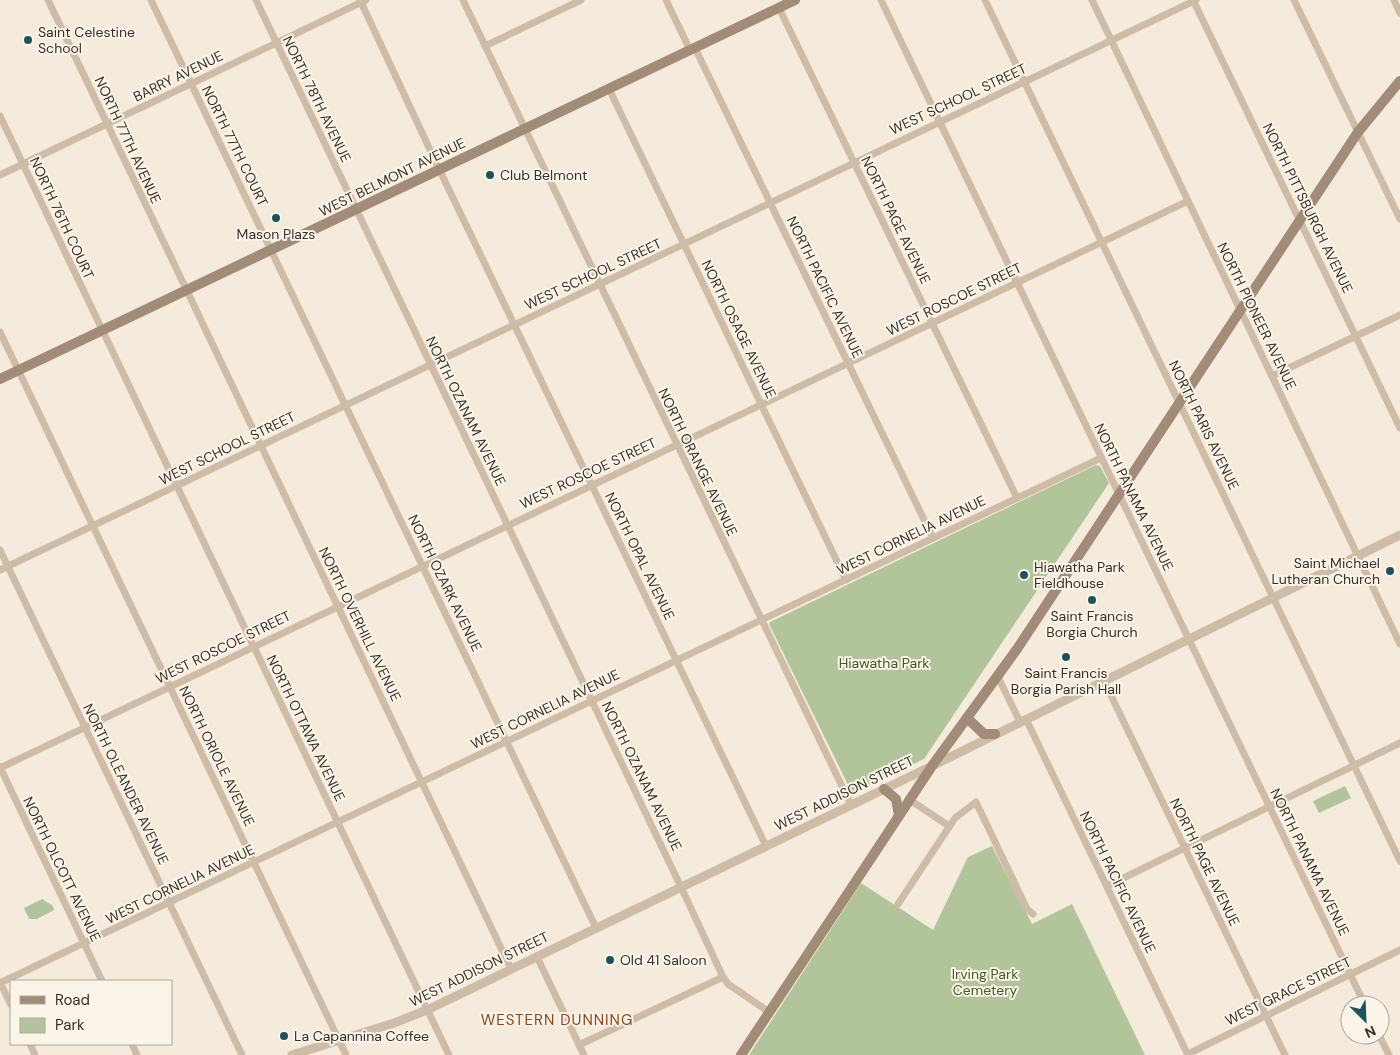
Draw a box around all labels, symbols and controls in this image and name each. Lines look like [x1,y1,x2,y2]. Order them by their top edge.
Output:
place label: Saint Celestine School [38,23,135,57]
street label: NORTH 78TH AVENUE [279,33,355,165]
marker: Saint Celestine School [22,34,34,46]
street label: BARRY AVENUE [130,46,226,105]
street label: WEST SCHOOL STREET [887,59,1030,139]
street label: NORTH 77TH AVENUE [91,74,165,206]
street label: NORTH 77TH COURT [198,83,272,209]
street label: NORTH PITTSBURGH AVENUE [1259,120,1357,296]
street label: WEST BELMONT AVENUE [316,134,468,220]
street label: NORTH PAGE AVENUE [857,153,935,287]
street label: NORTH 76TH COURT [26,154,98,282]
place label: Club Belmont [500,166,588,184]
marker: Club Belmont [484,169,496,181]
marker: Mason Plazs [270,212,282,224]
street label: NORTH PACIFIC AVENUE [783,213,867,361]
place label: Mason Plazs [237,225,315,243]
street label: WEST SCHOOL STREET [522,234,665,314]
street label: NORTH PIONEER AVENUE [1213,239,1301,393]
street label: NORTH OSAGE AVENUE [698,257,780,401]
street label: WEST ROSCOE STREET [883,258,1025,340]
street label: NORTH OZANAM AVENUE [422,333,510,489]
street label: NORTH PARIS AVENUE [1165,357,1243,493]
street label: NORTH ORANGE AVENUE [654,385,742,539]
street label: WEST SCHOOL STREET [156,407,298,489]
street label: NORTH PANAMA AVENUE [1090,420,1178,574]
street label: WEST ROSCOE STREET [517,433,659,513]
street label: NORTH OPAL AVENUE [601,489,679,623]
street label: WEST CORNELIA AVENUE [834,491,988,579]
street label: NORTH OZARK AVENUE [404,512,486,654]
street label: NORTH OVERHILL AVENUE [315,544,405,704]
place label: Saint Michael Lutheran Church [1271,554,1380,588]
place label: Hiawatha Park Fieldhouse [1034,558,1125,592]
marker: Saint Michael Lutheran Church [1384,565,1396,577]
marker: Hiawatha Park Fieldhouse [1018,569,1030,581]
marker: Saint Francis Borgia Church [1086,594,1098,606]
street label: WEST ROSCOE STREET [152,606,294,688]
place label: Saint Francis Borgia Church [1046,607,1138,641]
marker: Saint Francis Borgia Parish Hall [1060,651,1072,663]
street label: NORTH OTTAWA AVENUE [263,652,349,804]
park label: Hiawatha Park [839,654,929,672]
place label: Saint Francis Borgia Parish Hall [1011,664,1121,698]
street label: WEST CORNELIA AVENUE [468,665,622,753]
street label: NORTH ORIOLE AVENUE [175,683,259,829]
street label: NORTH OZANAM AVENUE [598,698,686,854]
street label: NORTH OLEANDER AVENUE [79,701,173,867]
street label: WEST ADDISON STREET [771,751,917,835]
street label: NORTH PANAMA AVENUE [1266,785,1354,939]
street label: NORTH OLCOTT AVENUE [19,794,105,944]
street label: NORTH PAGE AVENUE [1166,795,1244,929]
street label: NORTH PACIFIC AVENUE [1076,808,1160,956]
street label: WEST CORNELIA AVENUE [103,840,257,928]
street label: WEST ADDISON STREET [406,927,552,1011]
place label: Old 41 Saloon [620,951,707,969]
street label: WEST GRACE STREET [1222,953,1354,1029]
marker: Old 41 Saloon [604,954,616,966]
park label: Irving Park Cemetery [952,965,1018,999]
legend [10,980,172,1045]
text: Road [55,990,90,1010]
north arrow [1340,995,1390,1045]
district label: WESTERN DUNNING [481,1010,633,1030]
text: Park [55,1015,85,1035]
text: N [1362,1022,1379,1042]
place label: La Capannina Coffee [294,1027,429,1045]
marker: La Capannina Coffee [278,1030,290,1042]

